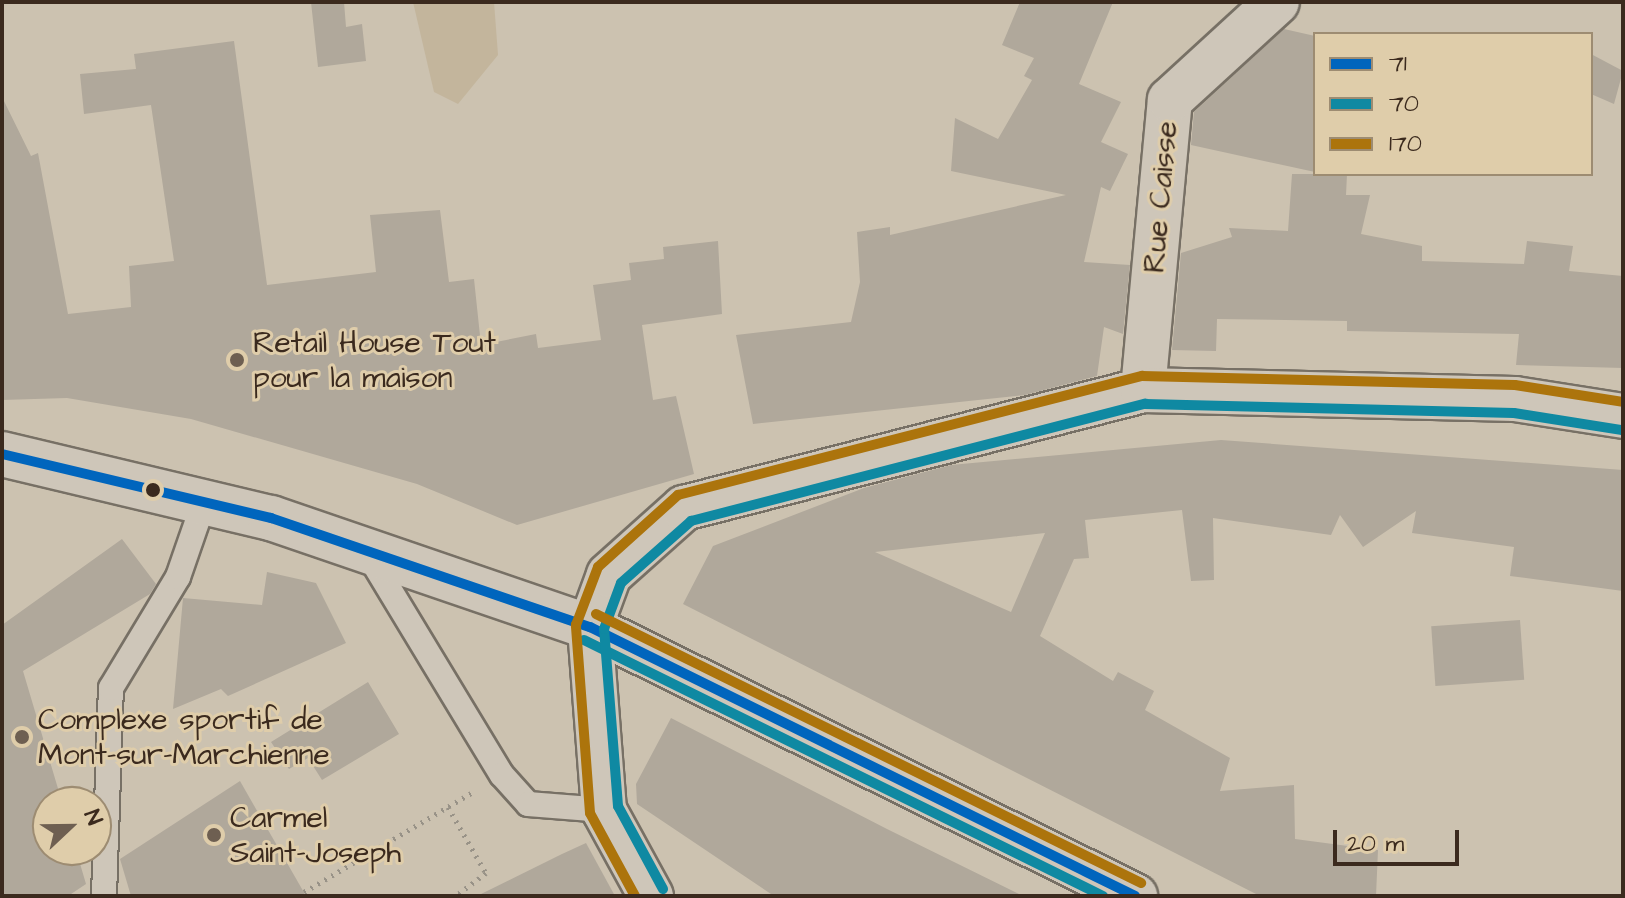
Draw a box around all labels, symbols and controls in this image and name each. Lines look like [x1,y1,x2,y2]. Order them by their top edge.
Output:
legend [1313,32,1593,176]
text: 71 [1389,47,1407,81]
text: 70 [1389,87,1419,121]
street label: Rue Caisse [1136,120,1186,274]
text: 170 [1389,127,1422,161]
place label: Retail House Tout pour la maison [253,325,496,396]
marker: Retail House Tout pour la maison [228,351,246,369]
unlabelled marker [145,482,161,498]
place label: Complexe sportif de Mont-sur-Marchienne [38,702,330,772]
marker: Complexe sportif de Mont-sur-Marchienne [13,728,31,746]
north arrow [32,786,112,866]
place label: Carmel Saint-Joseph [230,800,401,870]
text: N [76,805,110,830]
scale bar [1337,814,1463,864]
marker: Carmel Saint-Joseph [205,826,223,844]
text: 20 m [1347,827,1404,861]

